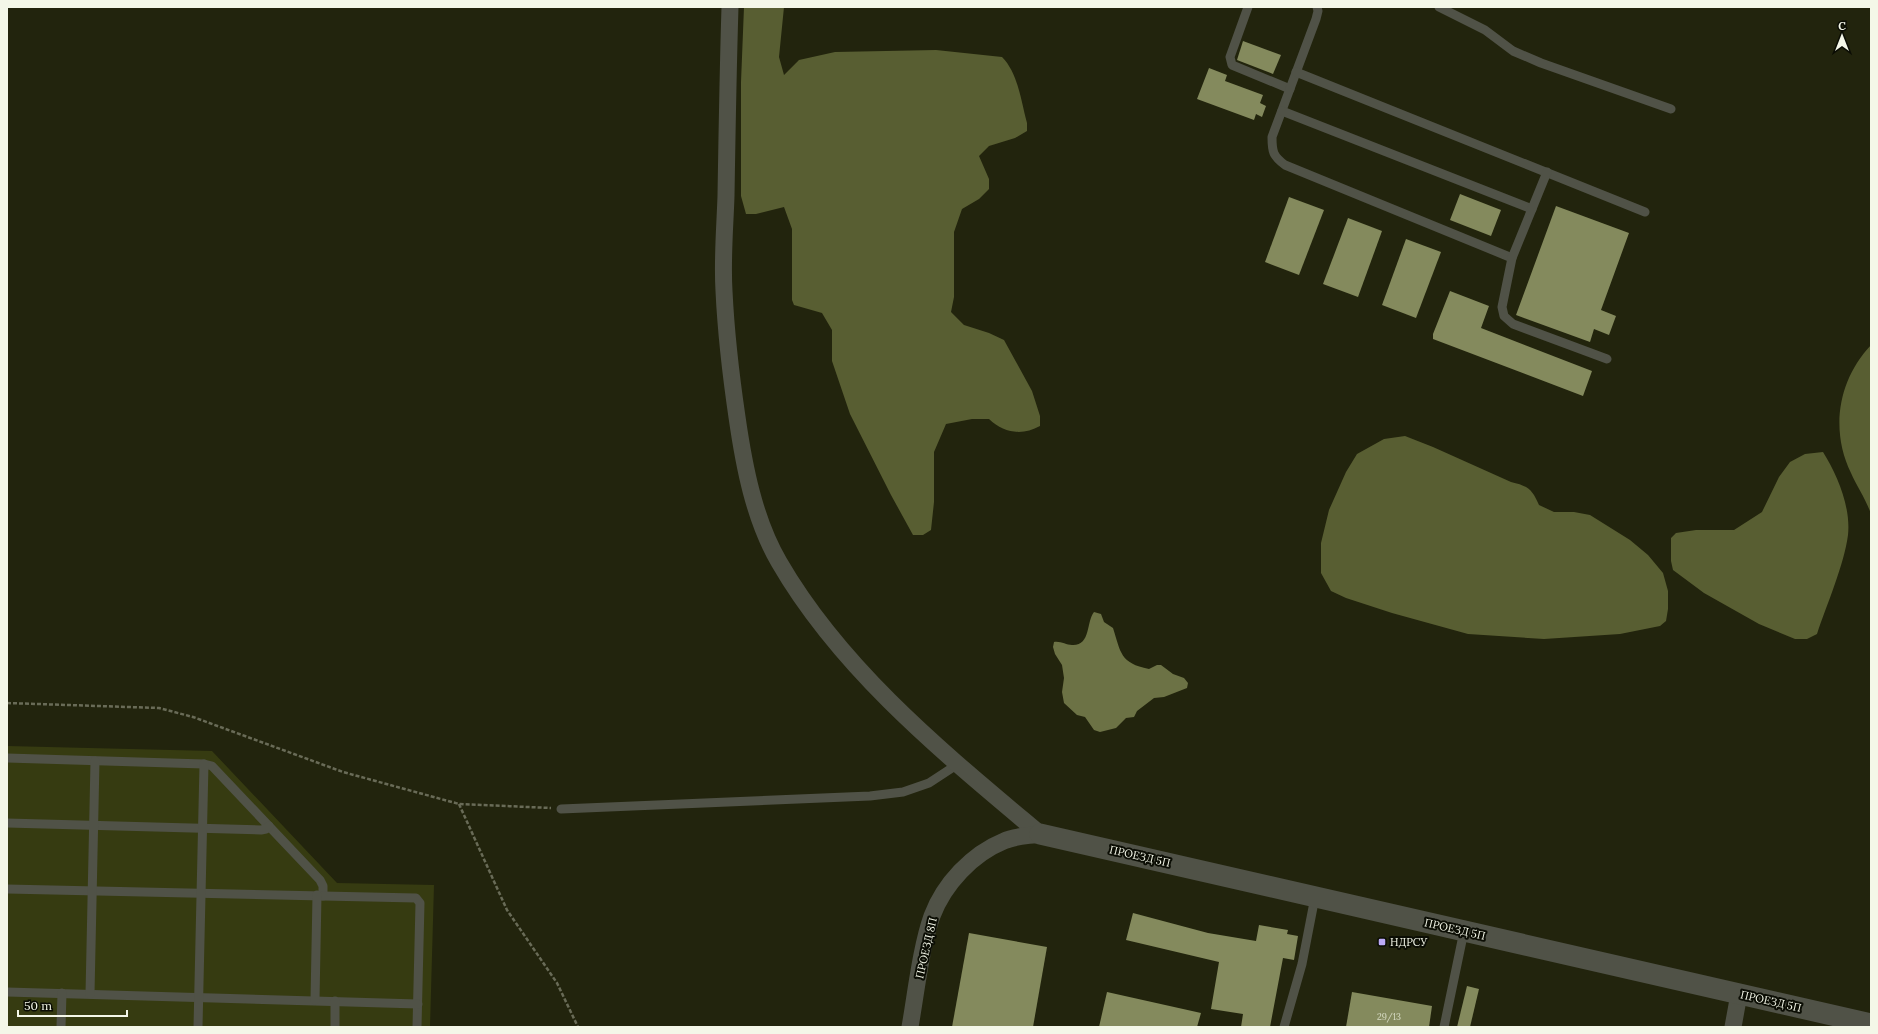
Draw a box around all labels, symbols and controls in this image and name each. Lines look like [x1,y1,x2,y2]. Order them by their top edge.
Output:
north arrow [1822,16,1862,56]
text: С [1838,19,1846,33]
street label: ПРОЕЗД 5П [1108,842,1172,870]
street label: ПРОЕЗД 5П [1423,915,1487,943]
street label: ПРОЕЗД 8П [912,916,940,980]
place label: НДРСУ [1390,935,1428,949]
marker: НДРСУ [1377,937,1387,947]
street label: ПРОЕЗД 5П [1739,987,1803,1015]
scale bar [18,992,127,1018]
text: 50 m [24,998,52,1013]
house number: 29/13 [1377,1011,1401,1023]

